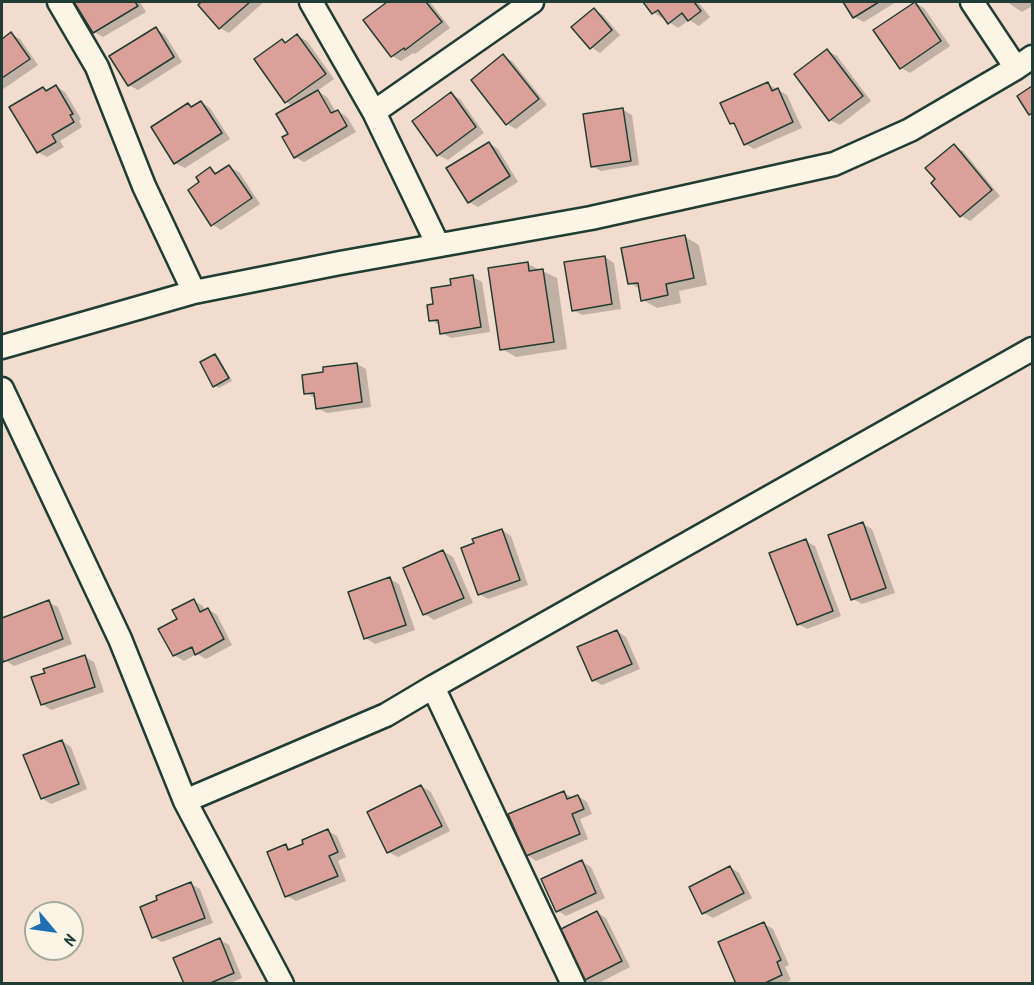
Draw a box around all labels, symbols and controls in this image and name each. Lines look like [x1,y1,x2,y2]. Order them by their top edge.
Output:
north arrow [24,901,84,961]
text: N [55,929,82,949]

